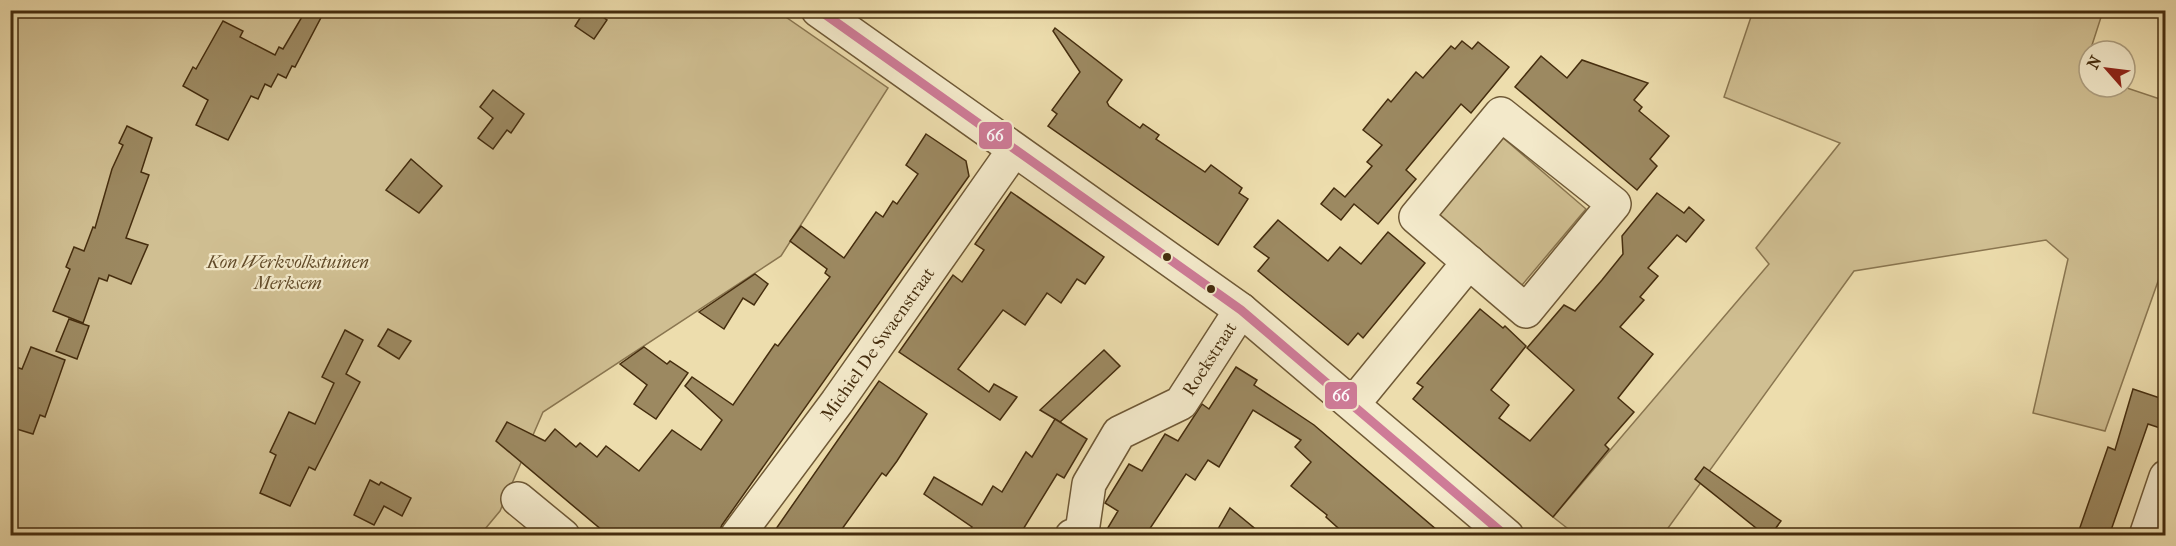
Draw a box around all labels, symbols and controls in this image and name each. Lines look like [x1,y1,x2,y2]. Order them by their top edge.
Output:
north arrow [2077,39,2137,99]
text: N [2083,52,2106,72]
line badge: 66 [978,121,1013,150]
text: 66 [986,126,1004,145]
unlabelled marker [1161,251,1173,263]
park label: Kon Werkvolkstuinen Merksem [205,252,369,294]
street label: Michiel De Swaenstraat [816,263,939,425]
unlabelled marker [1205,283,1217,295]
street label: Roekstraat [1178,317,1241,400]
line badge: 66 [1324,381,1358,410]
text: 66 [1332,386,1350,405]

